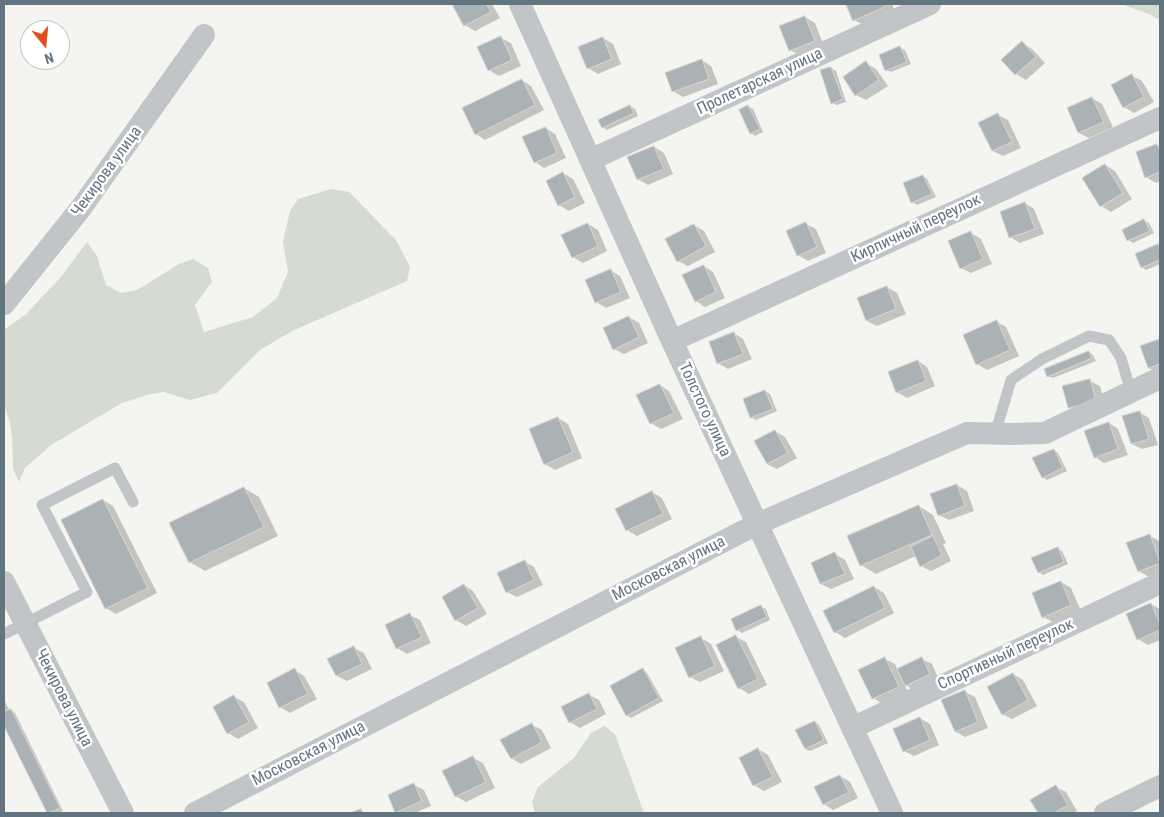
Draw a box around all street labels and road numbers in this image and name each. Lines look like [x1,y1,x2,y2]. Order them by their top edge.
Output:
street label: Пролетарская улица [694,44,826,120]
street label: Чекирова улица [68,123,146,221]
street label: Кирпичный переулок [848,191,984,267]
street label: Толстого улица [674,360,734,460]
street label: Московская улица [609,532,729,606]
street label: Спортивный переулок [935,615,1077,695]
street label: Чекирова улица [30,646,96,750]
street label: Московская улица [249,717,369,791]

